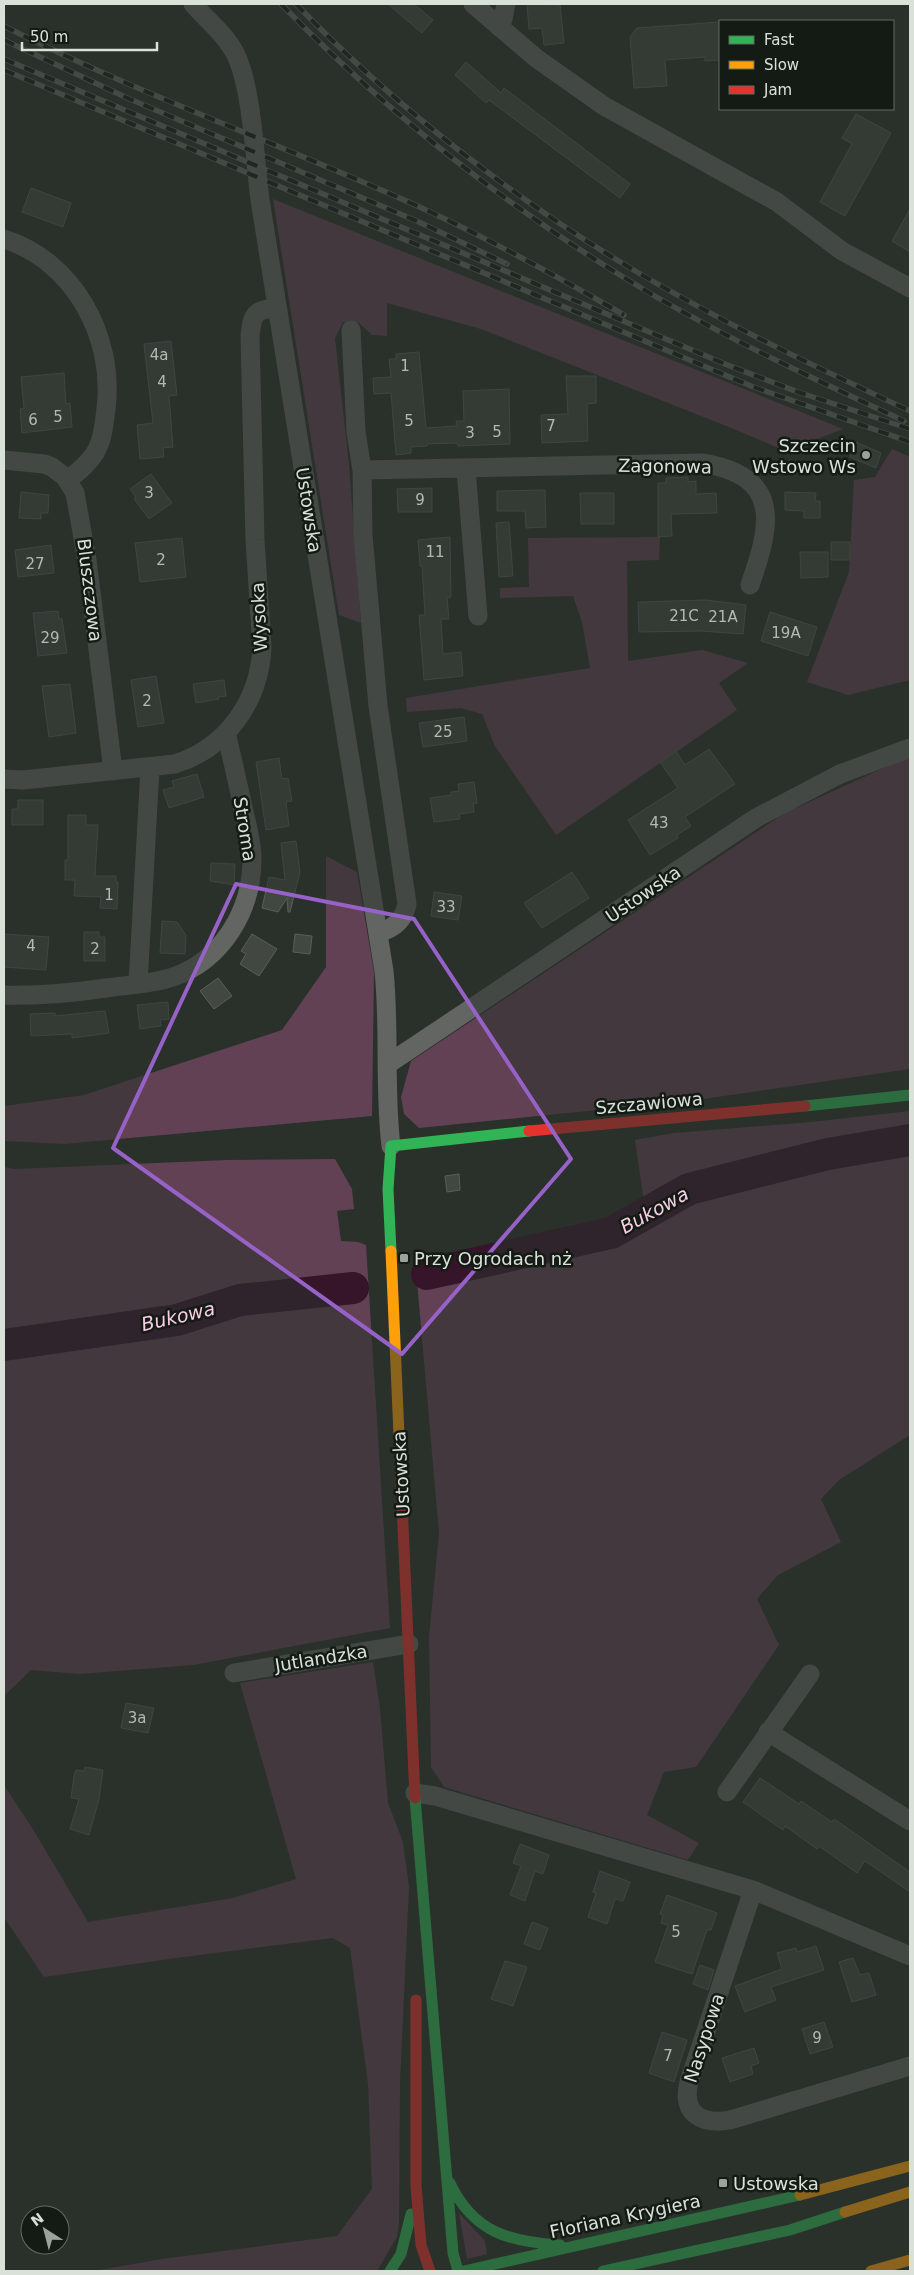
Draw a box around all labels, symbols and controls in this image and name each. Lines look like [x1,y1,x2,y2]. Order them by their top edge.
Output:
scale bar [22,20,158,52]
legend [719,20,894,110]
text: 50 m [30,28,68,46]
text: Fast [764,31,794,49]
text: Slow [764,56,799,74]
text: Jam [763,81,792,99]
house number: 4a [150,346,168,364]
house number: 1 [400,357,410,375]
house number: 4 [157,373,167,391]
house number: 5 [53,408,63,426]
house number: 6 [28,411,38,429]
house number: 5 [404,412,414,430]
house number: 7 [546,417,556,435]
house number: 5 [492,423,502,441]
house number: 3 [465,424,475,442]
place label: Szczecin Wstowo Ws [752,435,856,477]
marker: Szczecin Wstowo Ws [860,449,872,461]
street label: Zagonowa [618,455,712,477]
street label: Ustowska [292,466,326,554]
house number: 3 [144,484,154,502]
house number: 9 [415,491,425,509]
street label: Bluszczowa [73,537,107,643]
house number: 11 [425,543,445,561]
house number: 2 [156,551,166,569]
house number: 27 [25,555,45,573]
street label: Wysoka [247,582,271,652]
house number: 21C [669,607,699,625]
house number: 21A [708,608,738,626]
house number: 19A [771,624,801,642]
house number: 29 [40,629,60,647]
house number: 2 [142,692,152,710]
house number: 25 [433,723,453,741]
street label: Stroma [230,795,260,863]
house number: 43 [649,814,669,832]
street label: Ustowska [602,861,684,927]
house number: 1 [104,886,114,904]
house number: 33 [436,898,456,916]
house number: 4 [26,937,36,955]
house number: 2 [90,940,100,958]
street label: Szczawiowa [594,1088,704,1118]
water label: Bukowa [616,1182,692,1238]
place label: Przy Ogrodach nż [414,1248,572,1269]
marker: Przy Ogrodach nż [398,1252,410,1264]
water label: Bukowa [139,1297,217,1335]
street label: Ustowska [388,1431,414,1517]
street label: Jutlandzka [272,1640,369,1676]
house number: 3a [128,1709,146,1727]
house number: 5 [671,1923,681,1941]
street label: Nasypowa [680,1991,728,2085]
house number: 9 [812,2029,822,2047]
house number: 7 [663,2047,673,2065]
place label: Ustowska [733,2173,819,2194]
marker: Ustowska [717,2177,729,2189]
street label: Floriana Krygiera [548,2190,702,2242]
north arrow [20,2205,70,2255]
text: N [28,2210,47,2229]

